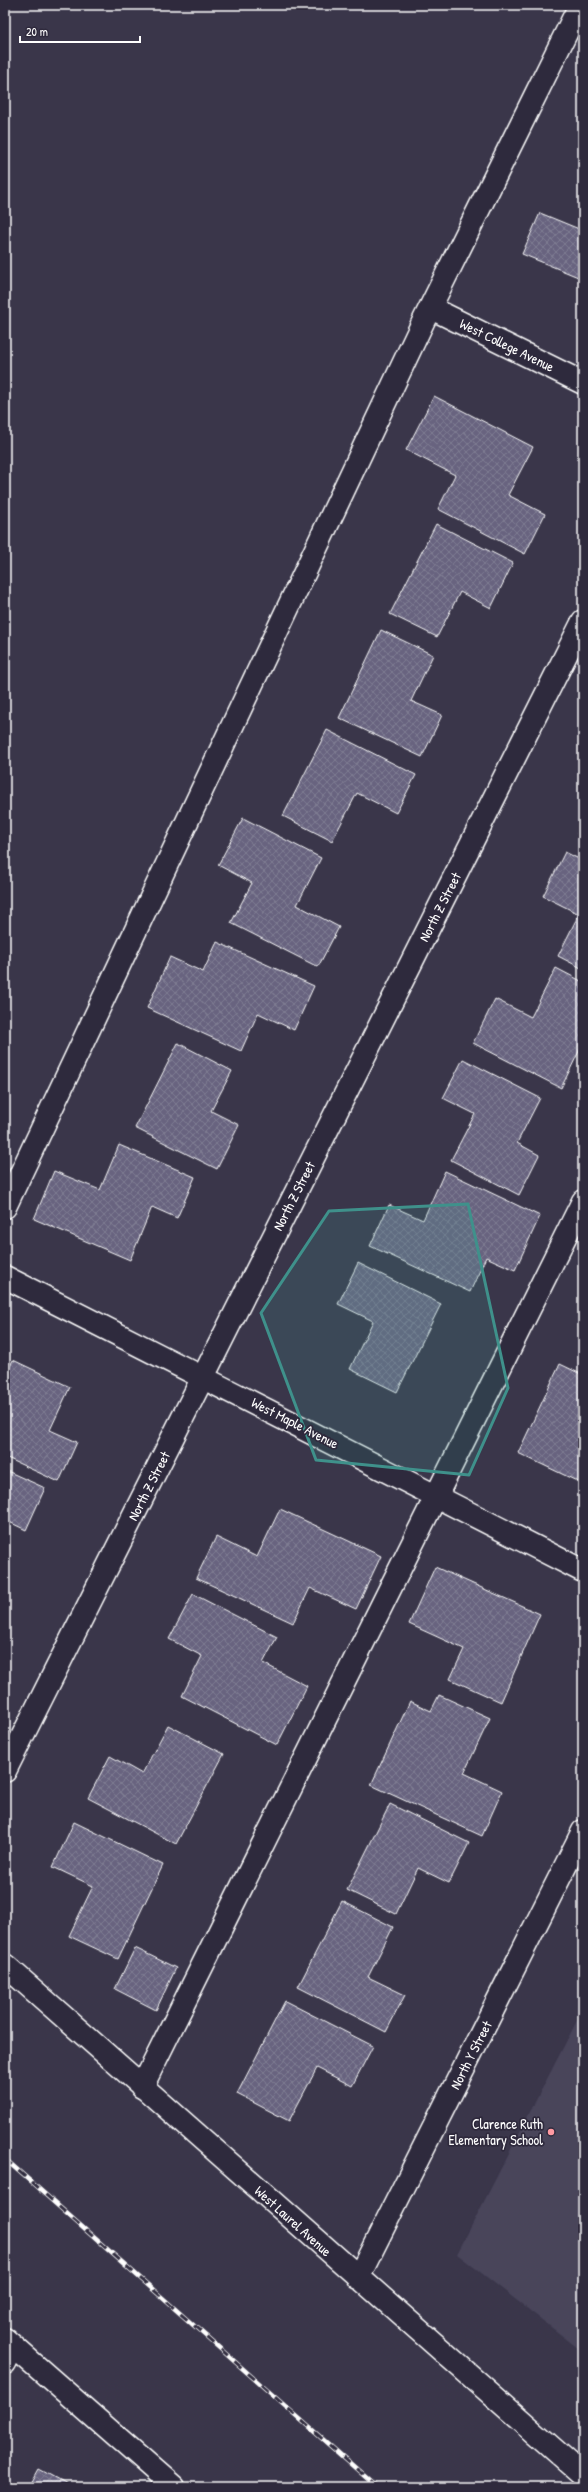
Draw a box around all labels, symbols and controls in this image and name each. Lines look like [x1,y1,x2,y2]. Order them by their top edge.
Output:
scale bar [20,18,140,44]
text: 20 m [26,23,48,40]
street label: West College Avenue [456,313,558,377]
street label: North Z Street [414,869,465,945]
street label: North Z Street [268,1158,319,1234]
street label: West Maple Avenue [248,1392,342,1454]
street label: North Z Street [123,1448,174,1524]
street label: North Y Street [445,2017,496,2092]
place label: Clarence Ruth Elementary School [449,2114,543,2150]
marker: Clarence Ruth Elementary School [546,2127,556,2137]
street label: West Laurel Avenue [251,2181,336,2261]

